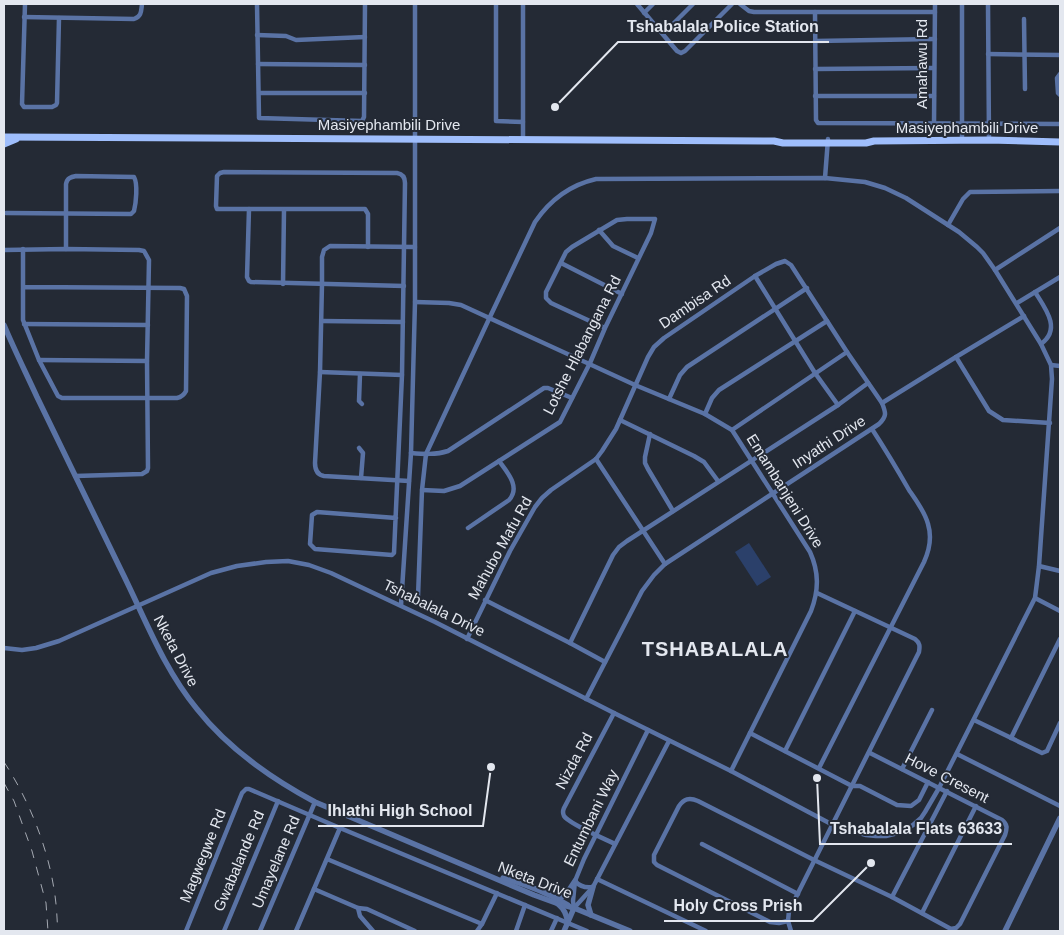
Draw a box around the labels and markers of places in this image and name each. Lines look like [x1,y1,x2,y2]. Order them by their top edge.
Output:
callout: Tshabalala Police Station [618,11,829,42]
callout: Ihlathi High School [318,795,483,826]
callout: Tshabalala Flats 63633 [820,813,1012,844]
callout: Holy Cross Prish [664,890,813,921]

